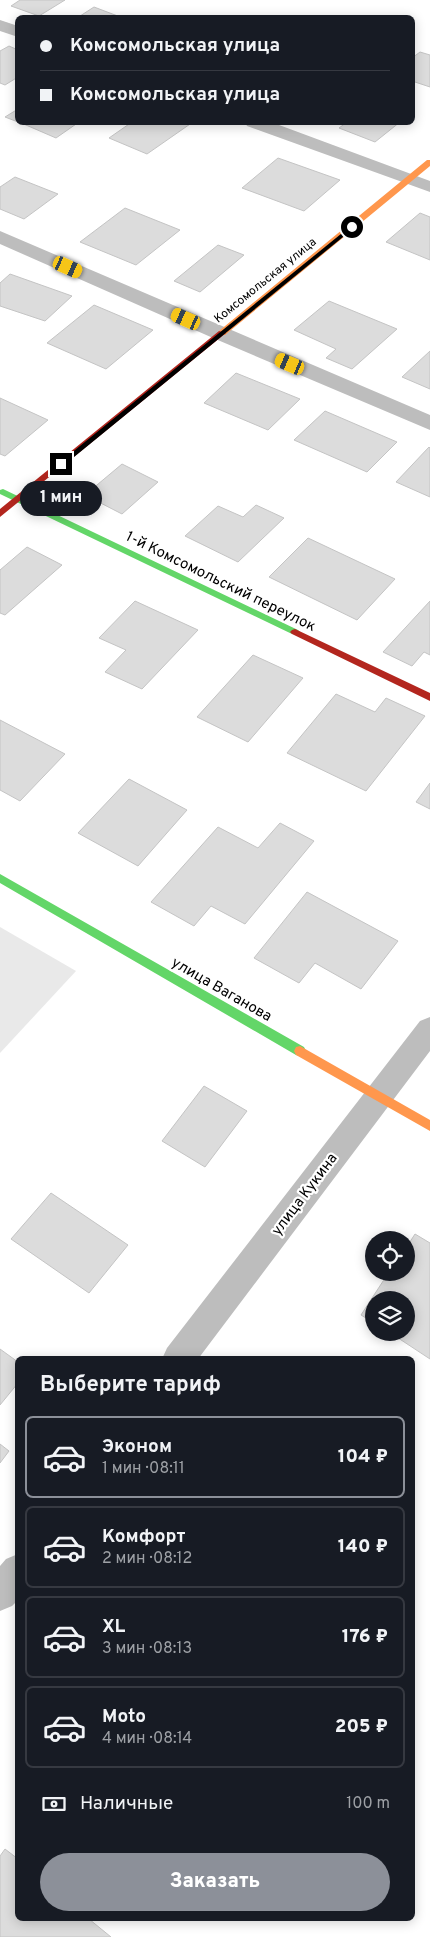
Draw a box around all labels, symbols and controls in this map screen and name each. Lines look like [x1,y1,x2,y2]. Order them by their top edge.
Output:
text: Комсомольская улица [70,34,280,58]
text: Комсомольская улица [70,83,280,107]
route start [341,216,363,238]
street label: Комсомольская улица [211,235,320,327]
car [51,254,84,280]
car [169,306,202,332]
car [273,351,306,377]
route end [50,453,72,475]
callout: 1 мин [20,482,102,516]
text: 1 мин [40,488,82,508]
street label: 1-й Комсомольский переулок [122,528,319,637]
street label: улица Ваганова [168,954,275,1027]
street label: улица Кукина [268,1150,342,1240]
map controls [365,1231,415,1341]
button: locate [365,1231,415,1281]
button: layers [365,1291,415,1341]
text: Выберите тариф [40,1372,221,1399]
icon: car [42,1435,87,1480]
text: Эконом [102,1435,172,1459]
text: 104 ₽ [338,1445,388,1469]
text: 1 мин · 08:11 [102,1459,185,1479]
icon: car [42,1525,87,1570]
text: Комфорт [102,1525,185,1549]
text: 140 ₽ [338,1535,388,1559]
text: 2 мин · 08:12 [102,1549,192,1569]
icon: car [42,1615,87,1660]
text: XL [102,1615,125,1639]
text: 176 ₽ [342,1625,388,1649]
text: 3 мин · 08:13 [102,1639,192,1659]
icon: car [42,1705,87,1750]
text: Moto [102,1705,146,1729]
text: 205 ₽ [335,1715,388,1739]
text: 4 мин · 08:14 [102,1729,192,1749]
icon: cash [40,1790,68,1818]
text: Наличные [80,1792,173,1816]
text: 100 m [346,1794,390,1814]
button: Заказать [40,1853,390,1911]

